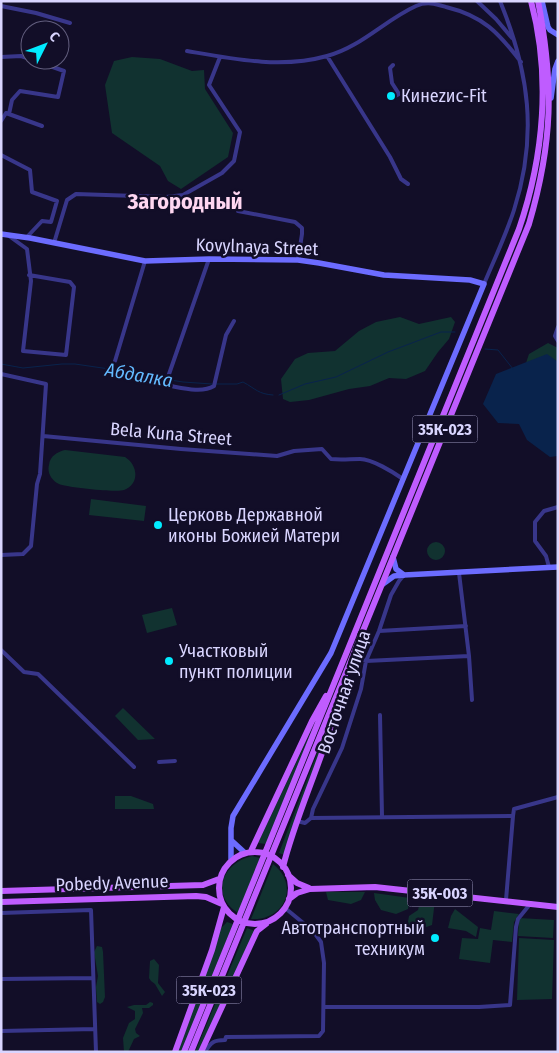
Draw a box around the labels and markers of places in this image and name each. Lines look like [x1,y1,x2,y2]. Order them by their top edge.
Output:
place label: Кинеzис-Fit [401,85,487,107]
marker: Кинеzис-Fit [385,90,397,102]
place label: Церковь Державной иконы Божией Матери [168,504,340,547]
marker: Церковь Державной иконы Божией Матери [152,519,164,531]
place label: Участковый пункт полиции [178,640,293,683]
marker: Участковый пункт полиции [163,655,175,667]
place label: Автотранспортный техникум [281,917,425,960]
marker: Автотранспортный техникум [429,932,441,944]

